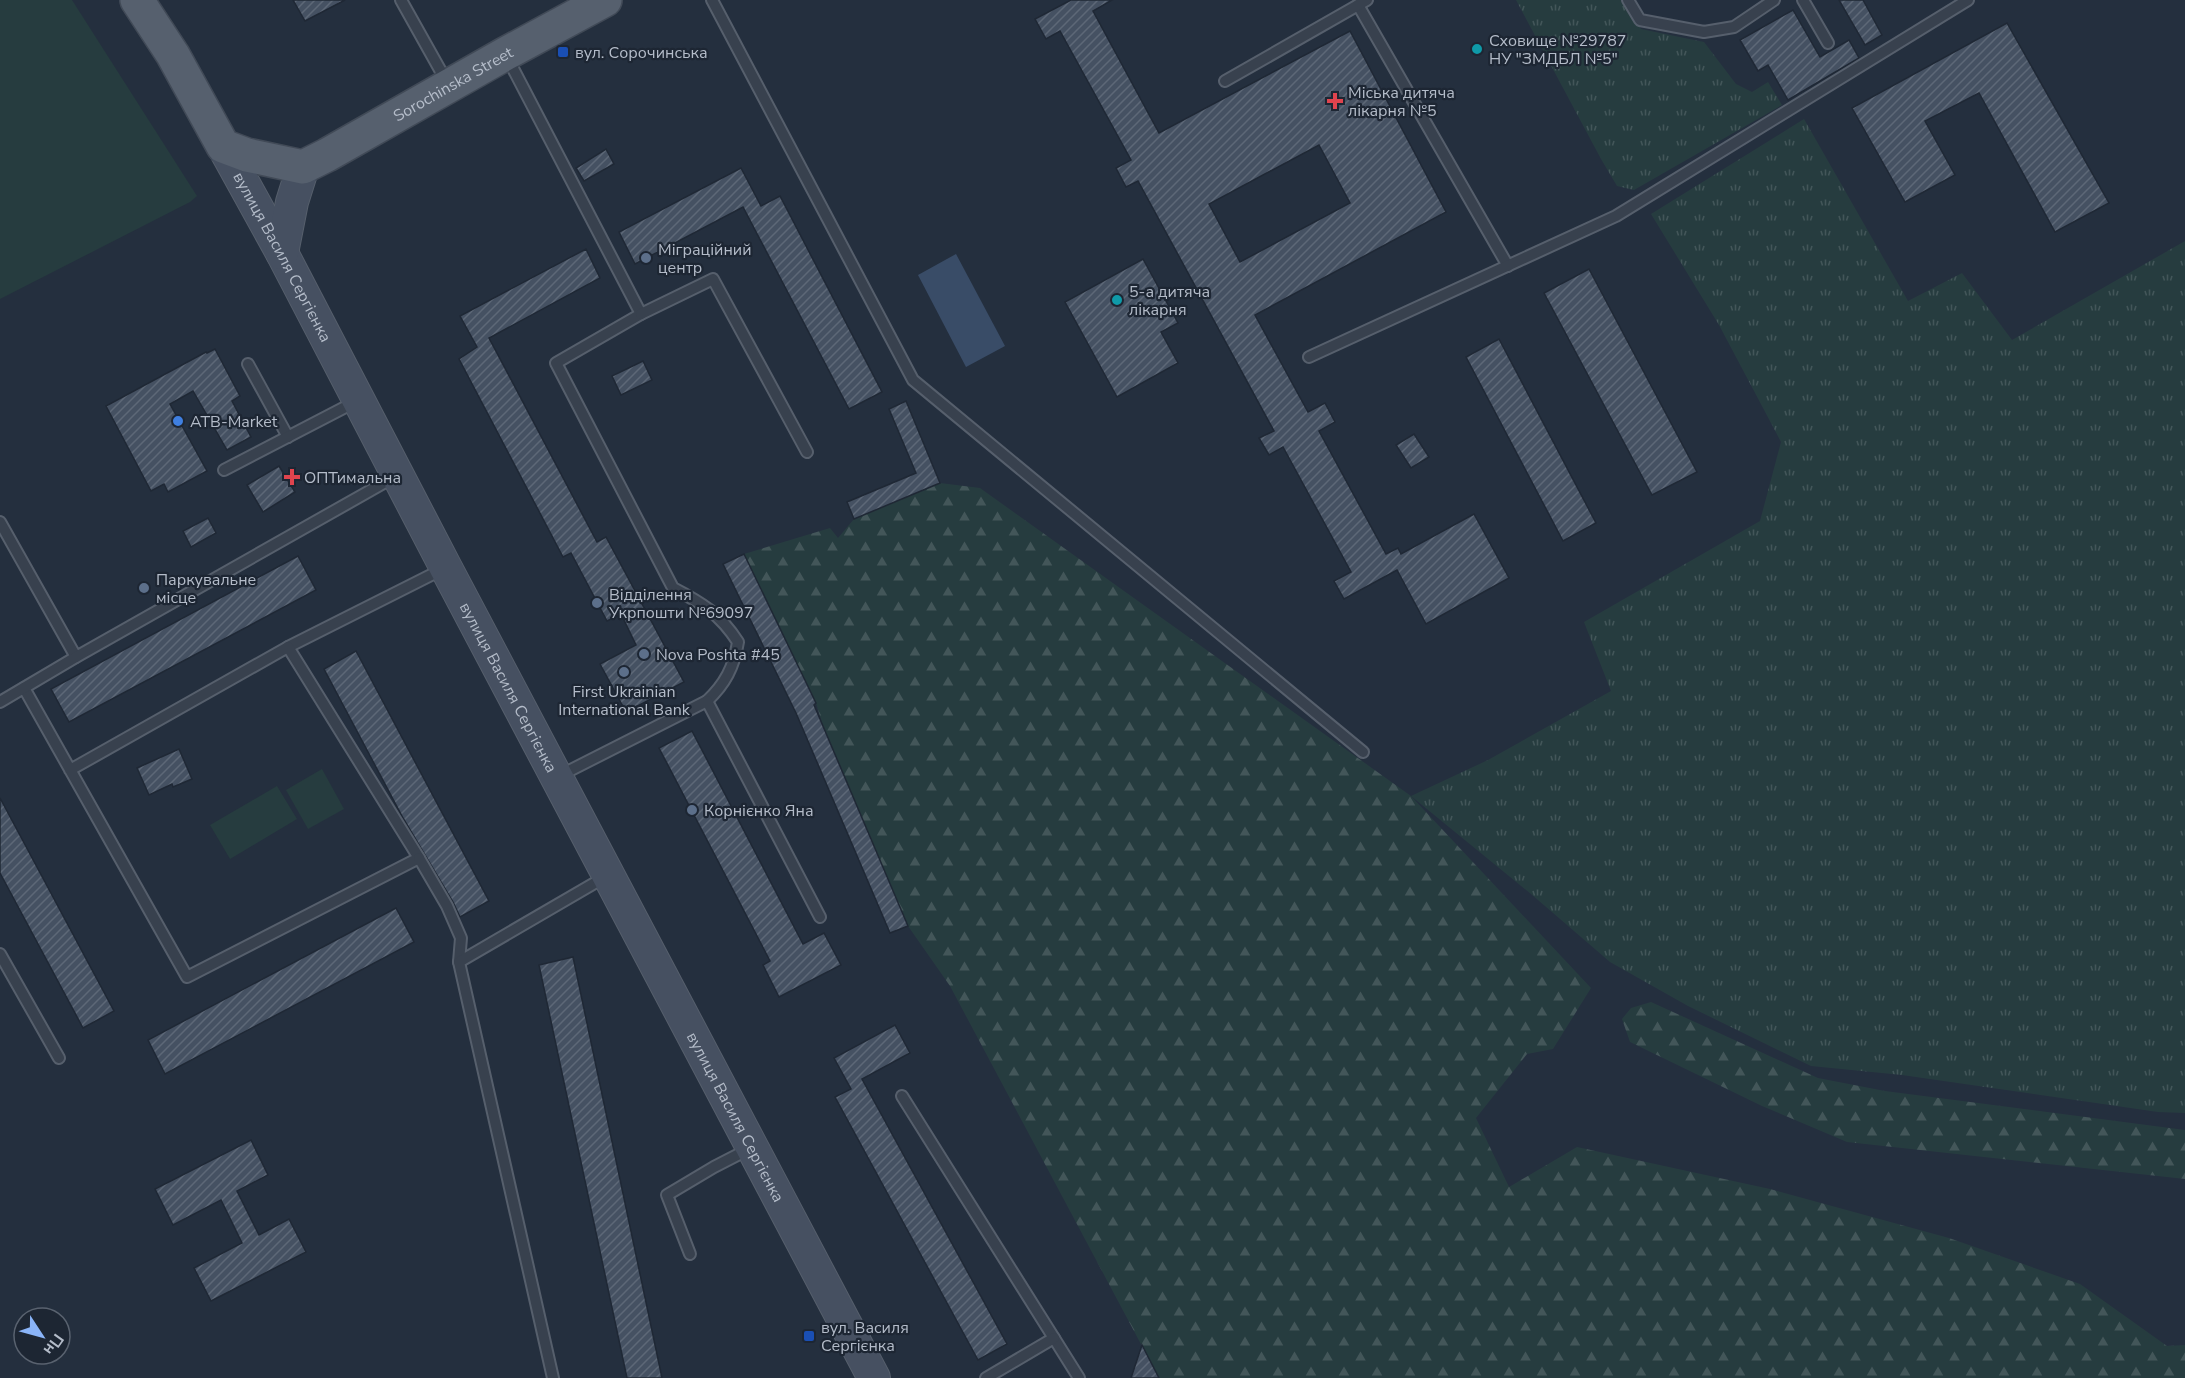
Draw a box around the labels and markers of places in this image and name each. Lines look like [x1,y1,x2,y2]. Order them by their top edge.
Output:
place label: Сховище №29787 НУ "ЗМДБЛ №5" [1489,30,1626,70]
place label: вул. Сорочинська [575,42,708,64]
marker: Сховище №29787 НУ "ЗМДБЛ №5" [1470,42,1484,56]
marker: вул. Сорочинська [556,45,570,59]
place label: Міська дитяча лікарня №5 [1348,82,1455,122]
marker: Міська дитяча лікарня №5 [1326,92,1344,110]
place label: Міграційний центр [658,239,752,279]
marker: Міграційний центр [639,251,653,265]
place label: 5-а дитяча лікарня [1129,281,1210,321]
marker: 5-а дитяча лікарня [1110,293,1124,307]
place label: ATB-Market [190,411,278,433]
marker: ATB-Market [171,414,185,428]
place label: ОПТимальна [304,467,401,489]
marker: ОПТимальна [285,470,299,484]
place label: Паркувальне місце [156,569,256,609]
marker: Паркувальне місце [137,581,151,595]
place label: Відділення Укрпошти №69097 [608,584,753,624]
marker: Відділення Укрпошти №69097 [590,596,604,610]
place label: Nova Poshta #45 [656,644,780,666]
marker: Nova Poshta #45 [637,647,651,661]
marker: First Ukrainian International Bank [617,665,631,679]
place label: First Ukrainian International Bank [558,681,691,721]
place label: Корнієнко Яна [704,800,814,822]
marker: Корнієнко Яна [685,803,699,817]
place label: вул. Василя Сергієнка [821,1317,909,1357]
marker: вул. Василя Сергієнка [802,1329,816,1343]

